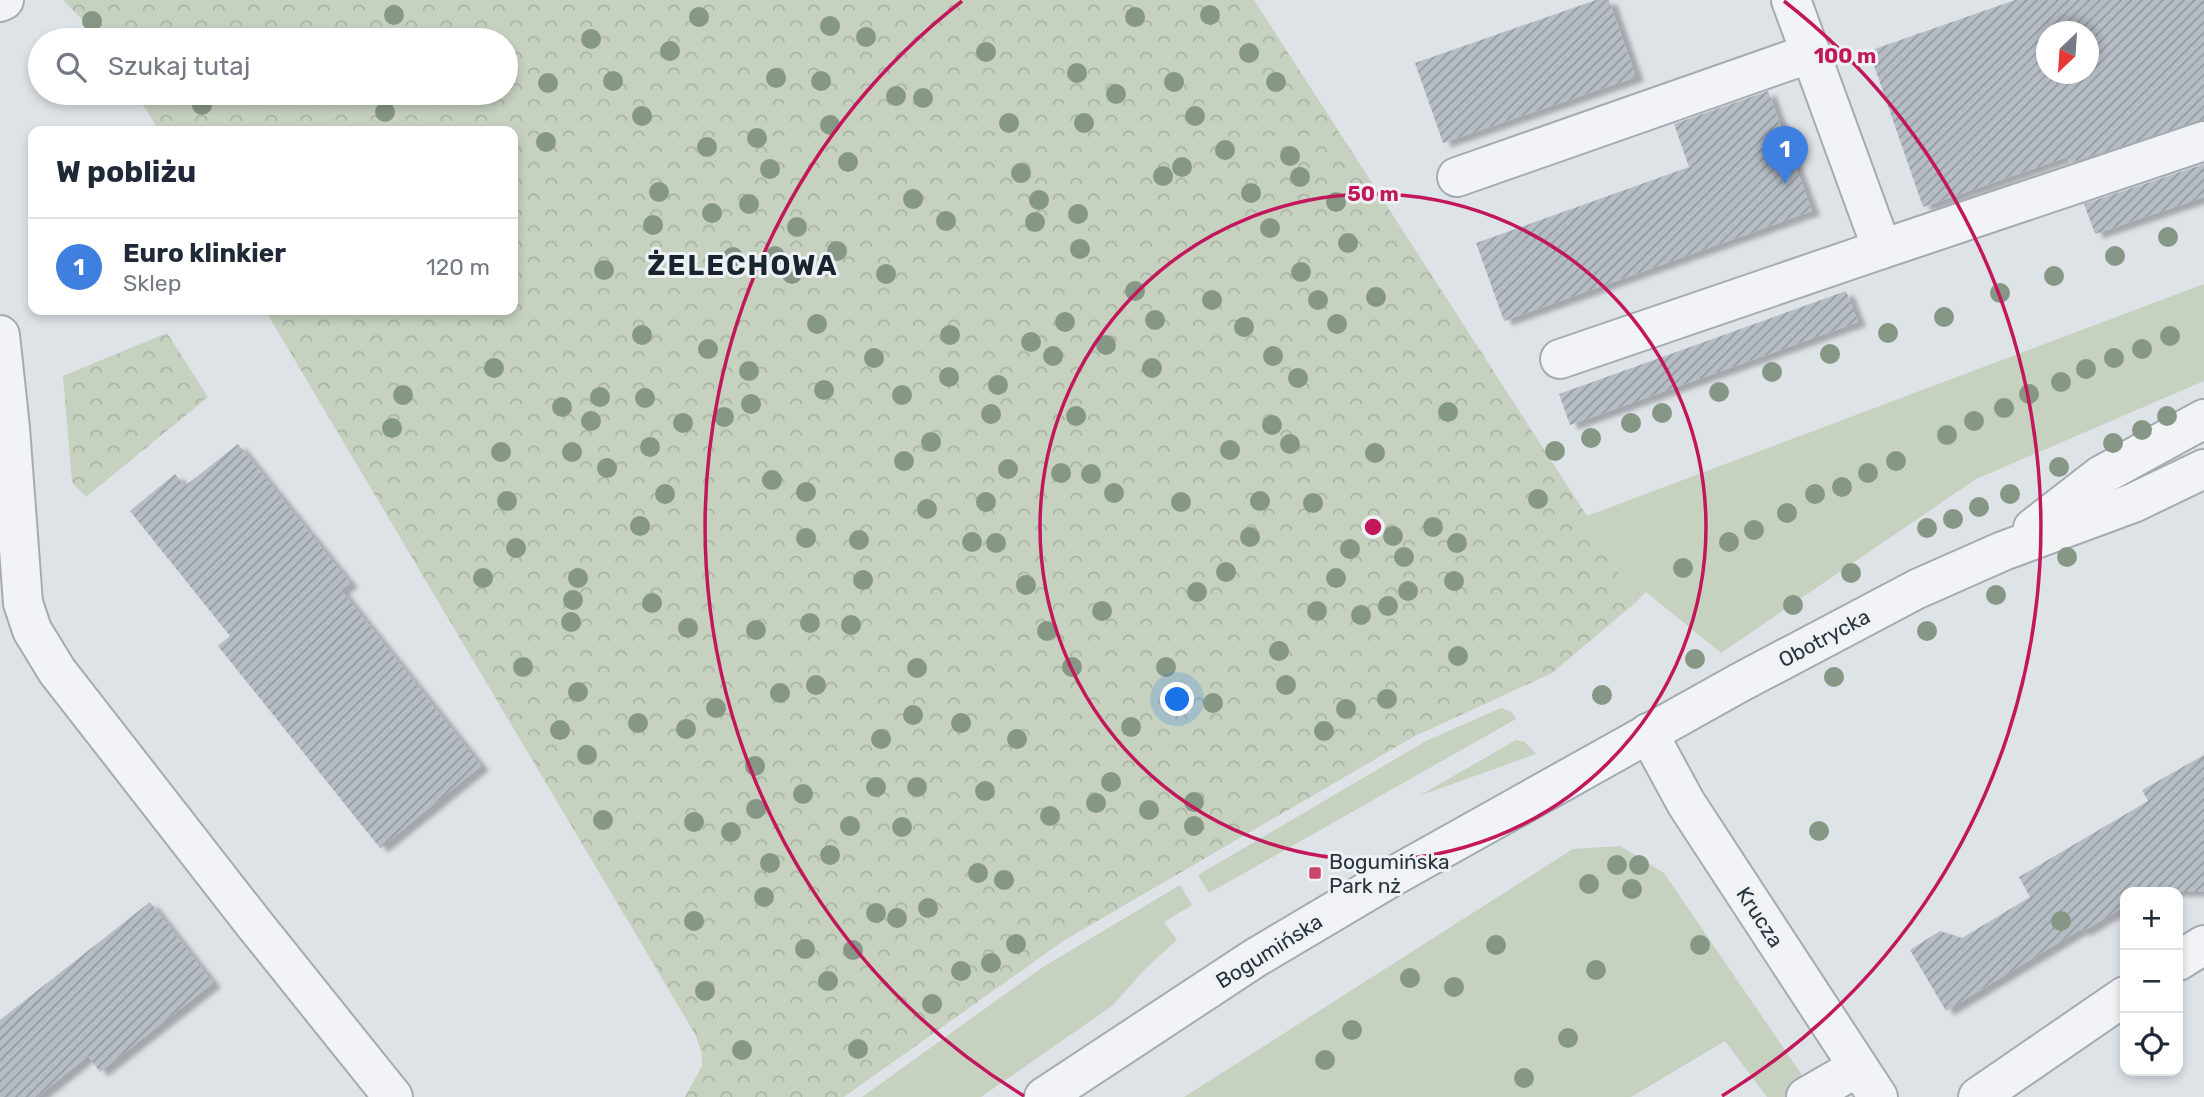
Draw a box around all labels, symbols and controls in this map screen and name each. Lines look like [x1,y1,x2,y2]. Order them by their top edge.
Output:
north arrow [2036,21,2099,84]
search box [28,28,518,105]
text: 100 m [1814,43,1876,68]
icon: search [52,48,90,86]
text: Szukaj tutaj [108,51,250,82]
pin: 1 [1762,126,1808,184]
text: W pobliżu [56,154,196,190]
text: 50 m [1347,181,1399,206]
text: Euro klinkier [123,238,286,269]
district label: ŻELECHOWA [647,249,839,282]
text: 1 [73,253,85,281]
text: 120 m [426,253,490,281]
text: Sklep [123,269,181,297]
centre of rings [1361,515,1385,539]
street label: Obotrycka [1774,604,1874,672]
your location [1160,682,1194,716]
place label: Bogumińska Park nż [1329,849,1450,898]
marker: Bogumińska Park nż [1307,865,1323,881]
street label: Krucza [1731,882,1789,952]
map controls [2120,887,2183,1076]
button: + [2120,887,2183,950]
street label: Bogumińska [1211,908,1327,994]
button: − [2120,950,2183,1013]
button: locate [2120,1013,2183,1076]

